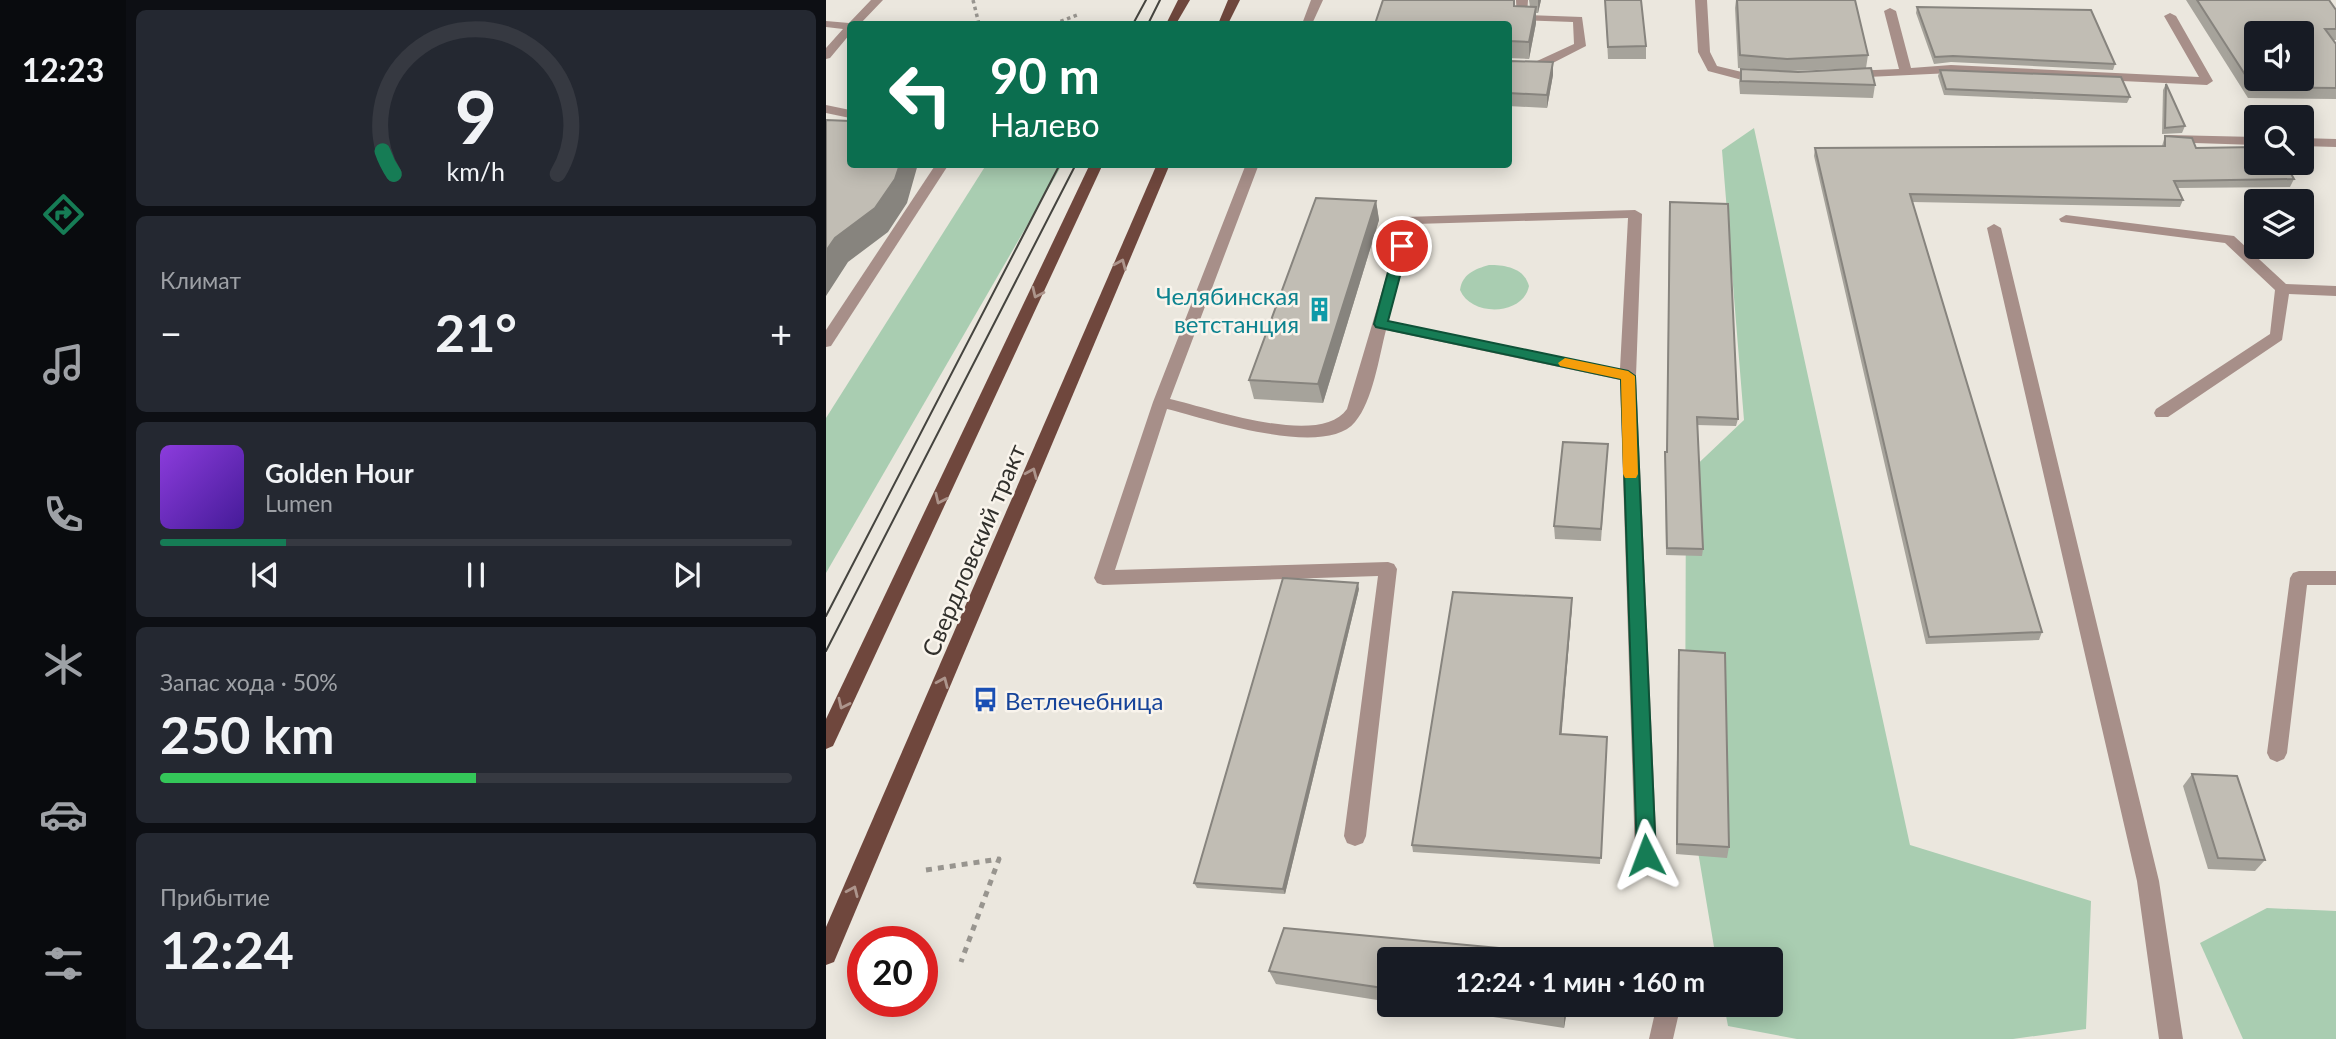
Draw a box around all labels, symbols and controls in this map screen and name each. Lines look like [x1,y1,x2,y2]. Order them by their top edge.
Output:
map controls [2244,21,2314,259]
button: sound [2244,21,2314,91]
text: 90 m [990,46,1100,104]
icon: left [875,49,966,140]
text: 12:23 [22,50,104,89]
text: 9 [455,72,497,160]
text: Налево [990,105,1100,144]
button: search [2244,105,2314,175]
text: km/h [447,156,505,186]
button: layers [2244,189,2314,259]
icon: directions [39,190,88,239]
pin [1372,216,1432,276]
icon: arrive [1383,227,1421,265]
one-way arrow [1113,258,1127,271]
text: Климат [160,266,241,294]
place label: Челябинская ветстанция [1156,281,1299,338]
one-way arrow [1031,286,1045,298]
building icon: Челябинская ветстанция [1305,295,1333,323]
text: 21° [435,301,517,363]
text: − [160,310,182,356]
text: + [770,310,792,356]
icon: music [39,340,88,389]
street label: Свердловский тракт [915,440,1031,660]
text: Golden Hour [265,457,414,489]
one-way arrow [1024,468,1038,480]
text: Lumen [265,489,333,517]
icon: phone [39,490,88,539]
one-way arrow [934,491,948,504]
icon: previous [246,556,284,594]
icon: pause [457,556,495,594]
icon: next [668,556,706,594]
icon: climate [39,640,88,689]
text: Запас хода · 50% [160,668,338,696]
one-way arrow [934,677,948,689]
bus stop icon: Ветлечебница [971,686,999,714]
place label: Ветлечебница [1005,686,1163,715]
one-way arrow [837,697,851,709]
text: 250 km [160,703,334,765]
icon: car [39,790,88,839]
position arrow [1609,818,1683,892]
text: Прибытие [160,883,270,911]
one-way arrow [845,886,859,899]
text: 12:24 [160,918,294,980]
speed limit sign: 20 [847,926,938,1017]
icon: filters [39,939,88,988]
text: 12:24 · 1 мин · 160 m [1455,966,1705,998]

